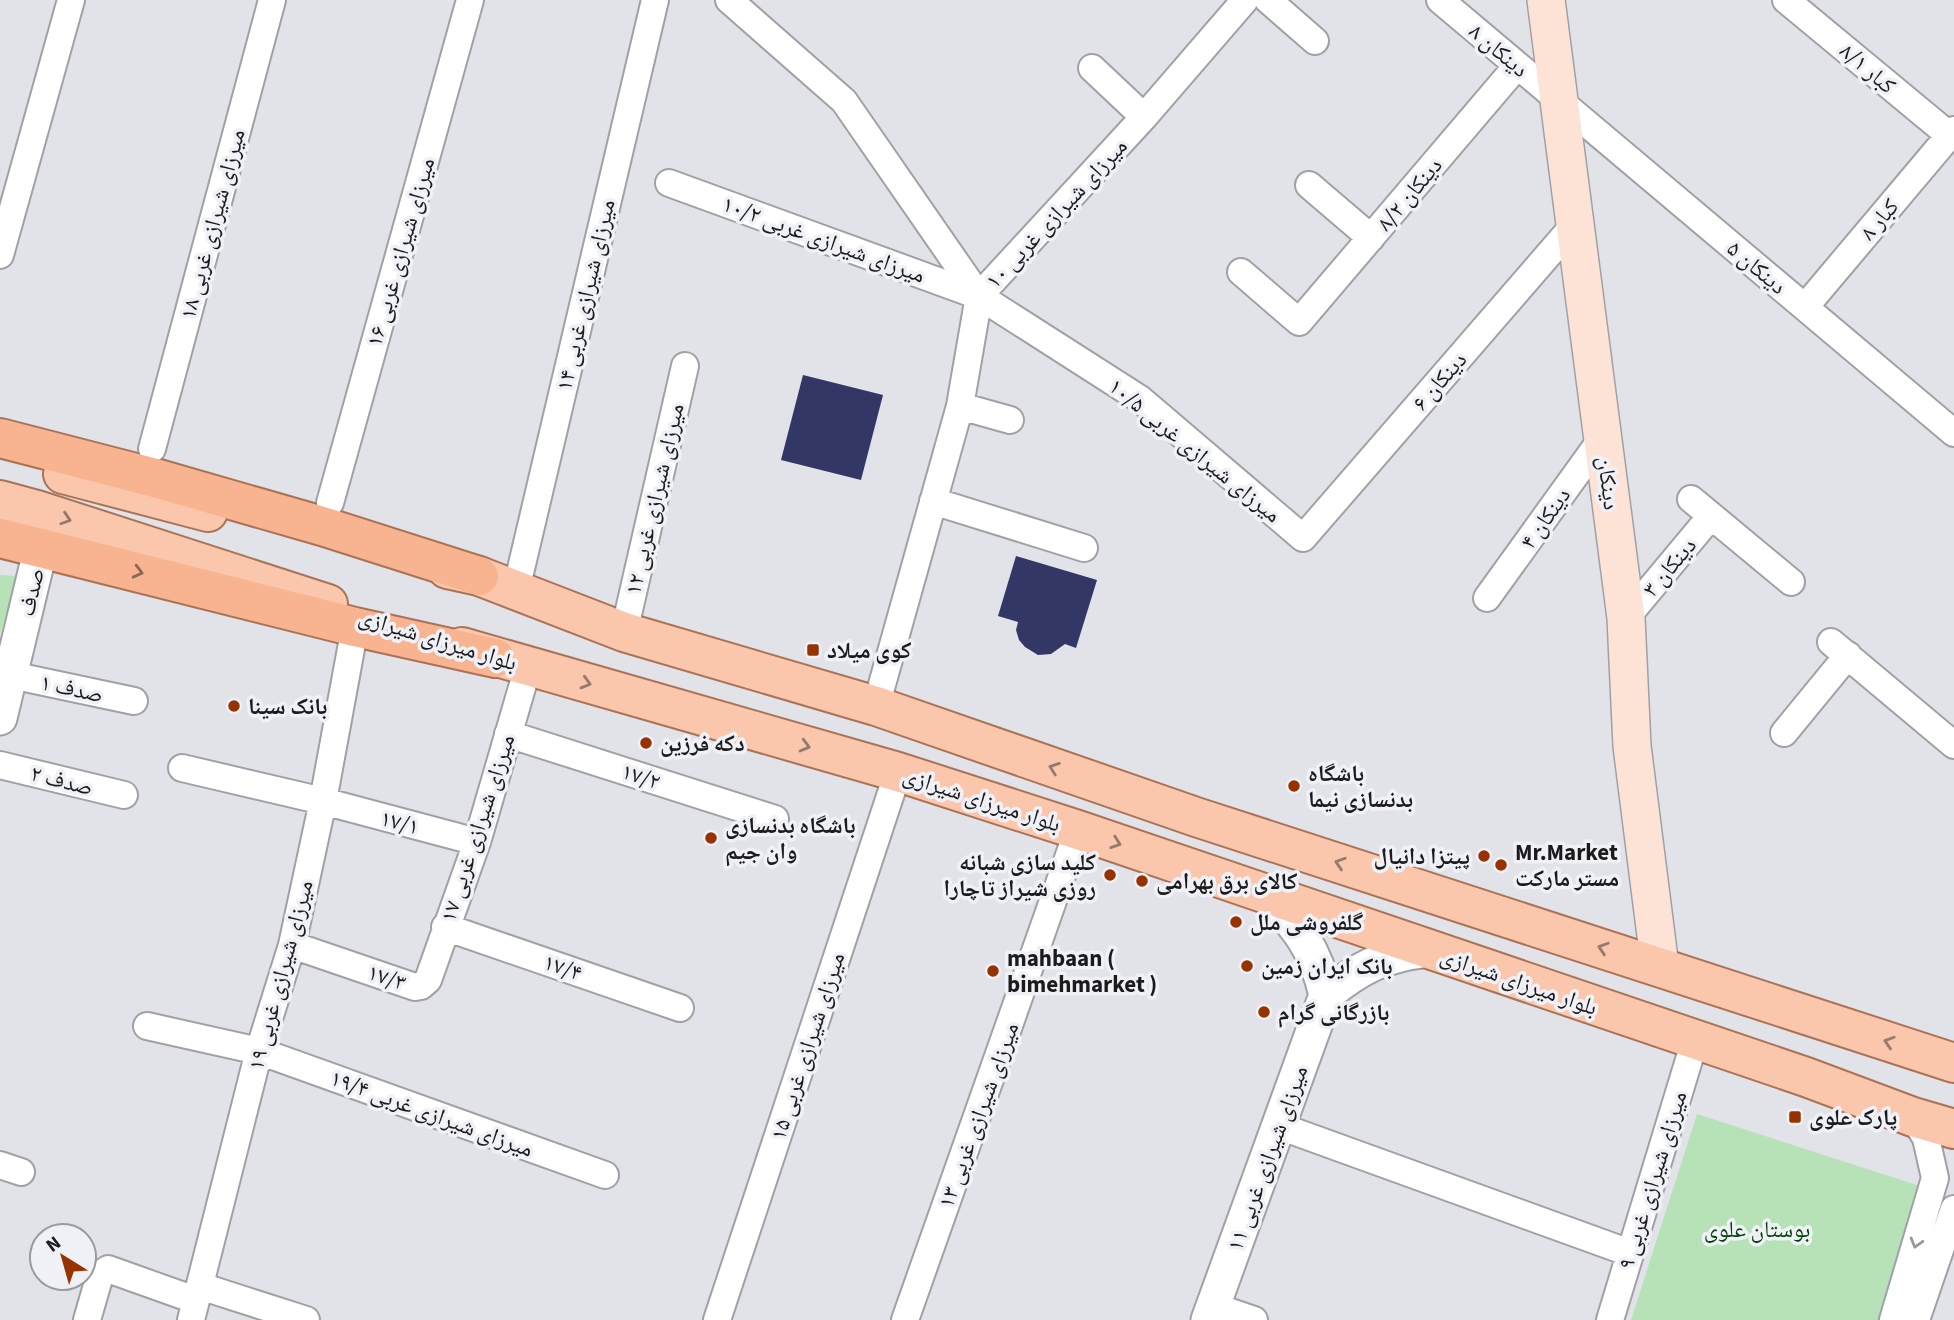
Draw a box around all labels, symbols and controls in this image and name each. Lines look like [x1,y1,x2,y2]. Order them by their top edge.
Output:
street label: ۸ دینکان [1462,16,1536,85]
street label: ۸/۱ کبار [1832,35,1903,102]
street label: ۱۸ میرزای شیرازی غربی [171,125,254,323]
street label: ۱۰ میرزای شیرازی غربی [978,131,1135,296]
street label: دینکان ۸/۲ [1369,150,1450,238]
street label: ۱۶ میرزای شیرازی غربی [358,154,443,351]
street label: ۱۰/۲ میرزای شیرازی غربی [718,187,930,292]
street label: ۸ کبار [1852,191,1907,248]
street label: ۱۴ میرزای شیرازی غربی [547,196,624,394]
street label: ۵ دینکان [1720,233,1794,302]
street label: دینکان ۶ [1404,344,1474,418]
street label: ۱۰/۵ میرزای شیرازی غربی [1101,370,1288,530]
street label: ۱۲ میرزای شیرازی غربی [616,400,693,598]
street label: دینکان [1589,454,1628,512]
street label: دینکان ۴ [1512,481,1579,556]
one-way arrow [59,511,71,525]
street label: ۳ دینکان [1635,530,1704,604]
one-way arrow [131,564,143,578]
street label: صدف [10,565,53,619]
street label: بلوار میرزای شیرازی [355,600,521,679]
place label: کوی میلاد [827,634,911,667]
marker: کوی میلاد [805,642,821,658]
street label: ۱ صدف [37,666,106,711]
one-way arrow [580,675,592,689]
place label: بانک سینا [248,690,327,723]
marker: بانک سینا [226,698,242,714]
place label: دکه فرزین [660,727,745,760]
street label: ۱۷ میرزای شیرازی غربی [432,730,523,926]
marker: دکه فرزین [638,735,654,751]
one-way arrow [799,738,811,752]
street label: ۱۷/۲ [617,755,665,798]
street label: ۲ صدف [27,757,97,804]
place label: باشگاه بدنسازی نیما [1308,757,1413,816]
street label: بلوار میرزای شیرازی [899,758,1065,841]
one-way arrow [1049,762,1061,776]
marker: باشگاه بدنسازی نیما [1286,778,1302,794]
street label: ۱۷/۱ [377,801,423,843]
place label: باشگاه بدنسازی وان جیم [725,809,856,868]
marker: باشگاه بدنسازی وان جیم [703,830,719,846]
one-way arrow [1109,835,1121,849]
place label: Mr.Market مستر مارکت [1515,836,1619,895]
place label: پیتزا دانیال [1373,840,1470,873]
place label: کلید سازی شبانه روزی شیراز تاچارا [943,846,1096,905]
marker: پیتزا دانیال [1476,848,1492,864]
one-way arrow [1334,857,1347,871]
marker: Mr.Market مستر مارکت [1493,857,1509,873]
place label: کالای برق بهرامی [1156,865,1297,898]
marker: کلید سازی شبانه روزی شیراز تاچارا [1102,867,1118,883]
marker: کالای برق بهرامی [1134,873,1150,889]
street label: ۱۹ میرزای شیرازی غربی [239,876,322,1074]
place label: گلفروشی ملل [1250,906,1363,939]
marker: گلفروشی ملل [1228,914,1244,930]
street label: بلوار میرزای شیرازی [1436,939,1602,1024]
place label: mahbaan ( bimehmarket ) [1007,942,1157,1001]
one-way arrow [1597,942,1609,957]
street label: ۱۷/۴ [539,946,587,989]
street label: ۱۵ میرزای شیرازی غربی [762,948,853,1144]
place label: بانک ایران زمین [1261,950,1393,983]
street label: ۱۷/۳ [363,956,411,999]
marker: بانک ایران زمین [1239,958,1255,974]
marker: mahbaan ( bimehmarket ) [985,963,1001,979]
place label: بازرگانی گرام [1278,996,1389,1029]
marker: بازرگانی گرام [1256,1004,1272,1020]
street label: ۱۳ میرزای شیرازی غربی [930,1018,1027,1213]
one-way arrow [1883,1036,1896,1050]
street label: ۱۹/۴ میرزای شیرازی غربی [326,1061,538,1166]
street label: میرزای شیرازی غربی ۱۱ [1219,1061,1316,1256]
street label: میرزای شیرازی غربی ۹ [1610,1087,1695,1273]
place label: پارک علوی [1809,1101,1897,1134]
marker: پارک علوی [1787,1109,1803,1125]
park label: بوستان علوی [1704,1213,1810,1246]
north arrow [28,1222,98,1292]
text: N [40,1230,67,1259]
one-way arrow [1909,1237,1924,1249]

